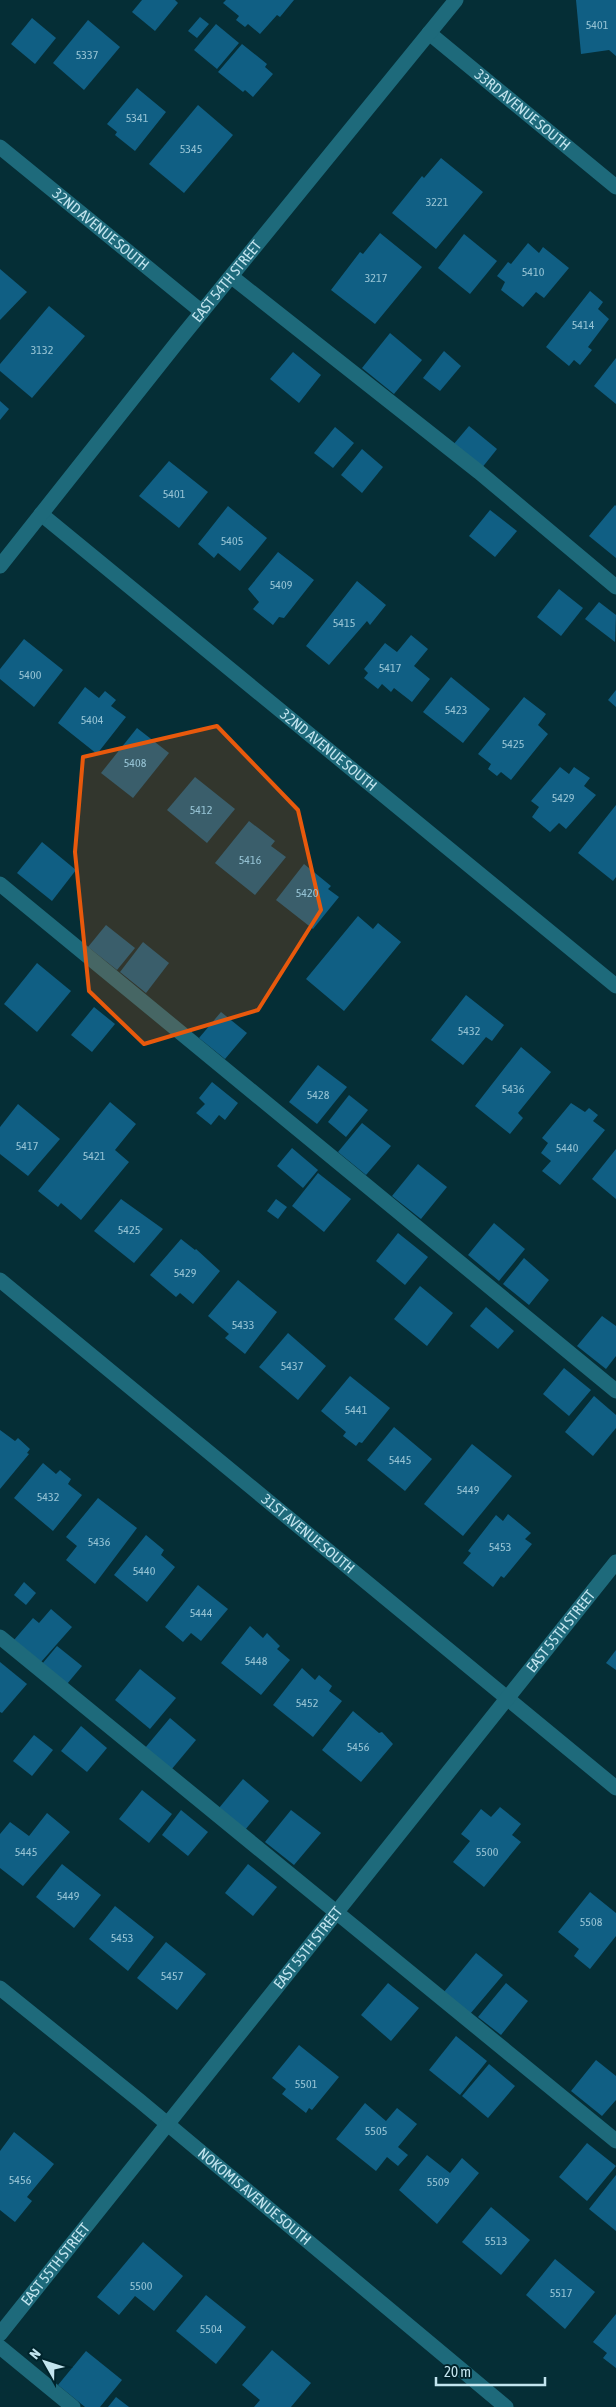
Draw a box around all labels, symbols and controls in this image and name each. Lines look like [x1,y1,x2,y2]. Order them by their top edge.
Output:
house number: 5401 [586,18,609,32]
house number: 5337 [76,48,99,62]
street label: 33RD AVENUE SOUTH [472,65,574,154]
house number: 5341 [126,111,149,125]
house number: 5345 [180,142,202,156]
street label: 32ND AVENUE SOUTH [49,184,153,273]
house number: 3221 [426,195,449,209]
street label: EAST 54TH STREET [188,237,265,325]
house number: 5410 [522,265,545,279]
house number: 3217 [365,271,388,285]
house number: 5414 [572,318,595,332]
house number: 3132 [31,343,53,357]
house number: 5401 [163,487,186,501]
house number: 5405 [221,534,243,548]
house number: 5409 [270,578,293,592]
house number: 5415 [333,616,355,630]
house number: 5417 [379,661,402,675]
house number: 5400 [19,668,42,682]
house number: 5423 [445,703,467,717]
street label: 32ND AVENUE SOUTH [277,705,380,794]
house number: 5404 [81,713,104,727]
house number: 5425 [502,737,524,751]
house number: 5408 [124,756,147,770]
house number: 5429 [552,791,575,805]
house number: 5412 [190,803,212,817]
house number: 5416 [239,853,262,867]
house number: 5420 [296,886,319,900]
house number: 5432 [458,1024,480,1038]
house number: 5436 [502,1082,525,1096]
house number: 5428 [307,1088,330,1102]
house number: 5417 [16,1139,39,1153]
house number: 5440 [556,1141,579,1155]
house number: 5421 [83,1149,106,1163]
house number: 5425 [118,1223,140,1237]
house number: 5429 [174,1266,197,1280]
house number: 5433 [232,1318,254,1332]
house number: 5437 [281,1359,304,1373]
house number: 5441 [345,1403,368,1417]
house number: 5445 [389,1453,411,1467]
house number: 5449 [457,1483,480,1497]
house number: 5432 [37,1490,59,1504]
street label: 31ST AVENUE SOUTH [258,1490,358,1577]
house number: 5436 [88,1535,111,1549]
house number: 5453 [489,1540,511,1554]
house number: 5440 [133,1564,156,1578]
street label: EAST 55TH STREET [522,1586,598,1675]
house number: 5444 [190,1606,213,1620]
house number: 5448 [245,1654,268,1668]
house number: 5452 [296,1696,318,1710]
house number: 5456 [347,1740,370,1754]
house number: 5445 [15,1845,37,1859]
house number: 5500 [476,1845,499,1859]
house number: 5449 [57,1889,80,1903]
street label: EAST 55TH STREET [270,1903,346,1992]
house number: 5508 [580,1915,603,1929]
house number: 5453 [111,1931,133,1945]
house number: 5457 [161,1969,184,1983]
house number: 5501 [295,2077,318,2091]
house number: 5505 [365,2124,387,2138]
street label: NOKOMIS AVENUE SOUTH [195,2144,315,2248]
house number: 5456 [9,2173,32,2187]
house number: 5509 [427,2175,450,2189]
street label: EAST 55TH STREET [17,2219,93,2309]
house number: 5513 [485,2234,507,2248]
house number: 5500 [130,2279,153,2293]
house number: 5517 [550,2286,573,2300]
house number: 5504 [200,2322,223,2336]
north arrow [20,2337,70,2387]
text: N [26,2346,44,2362]
scale bar [436,2354,545,2386]
text: 20 m [444,2363,471,2380]

